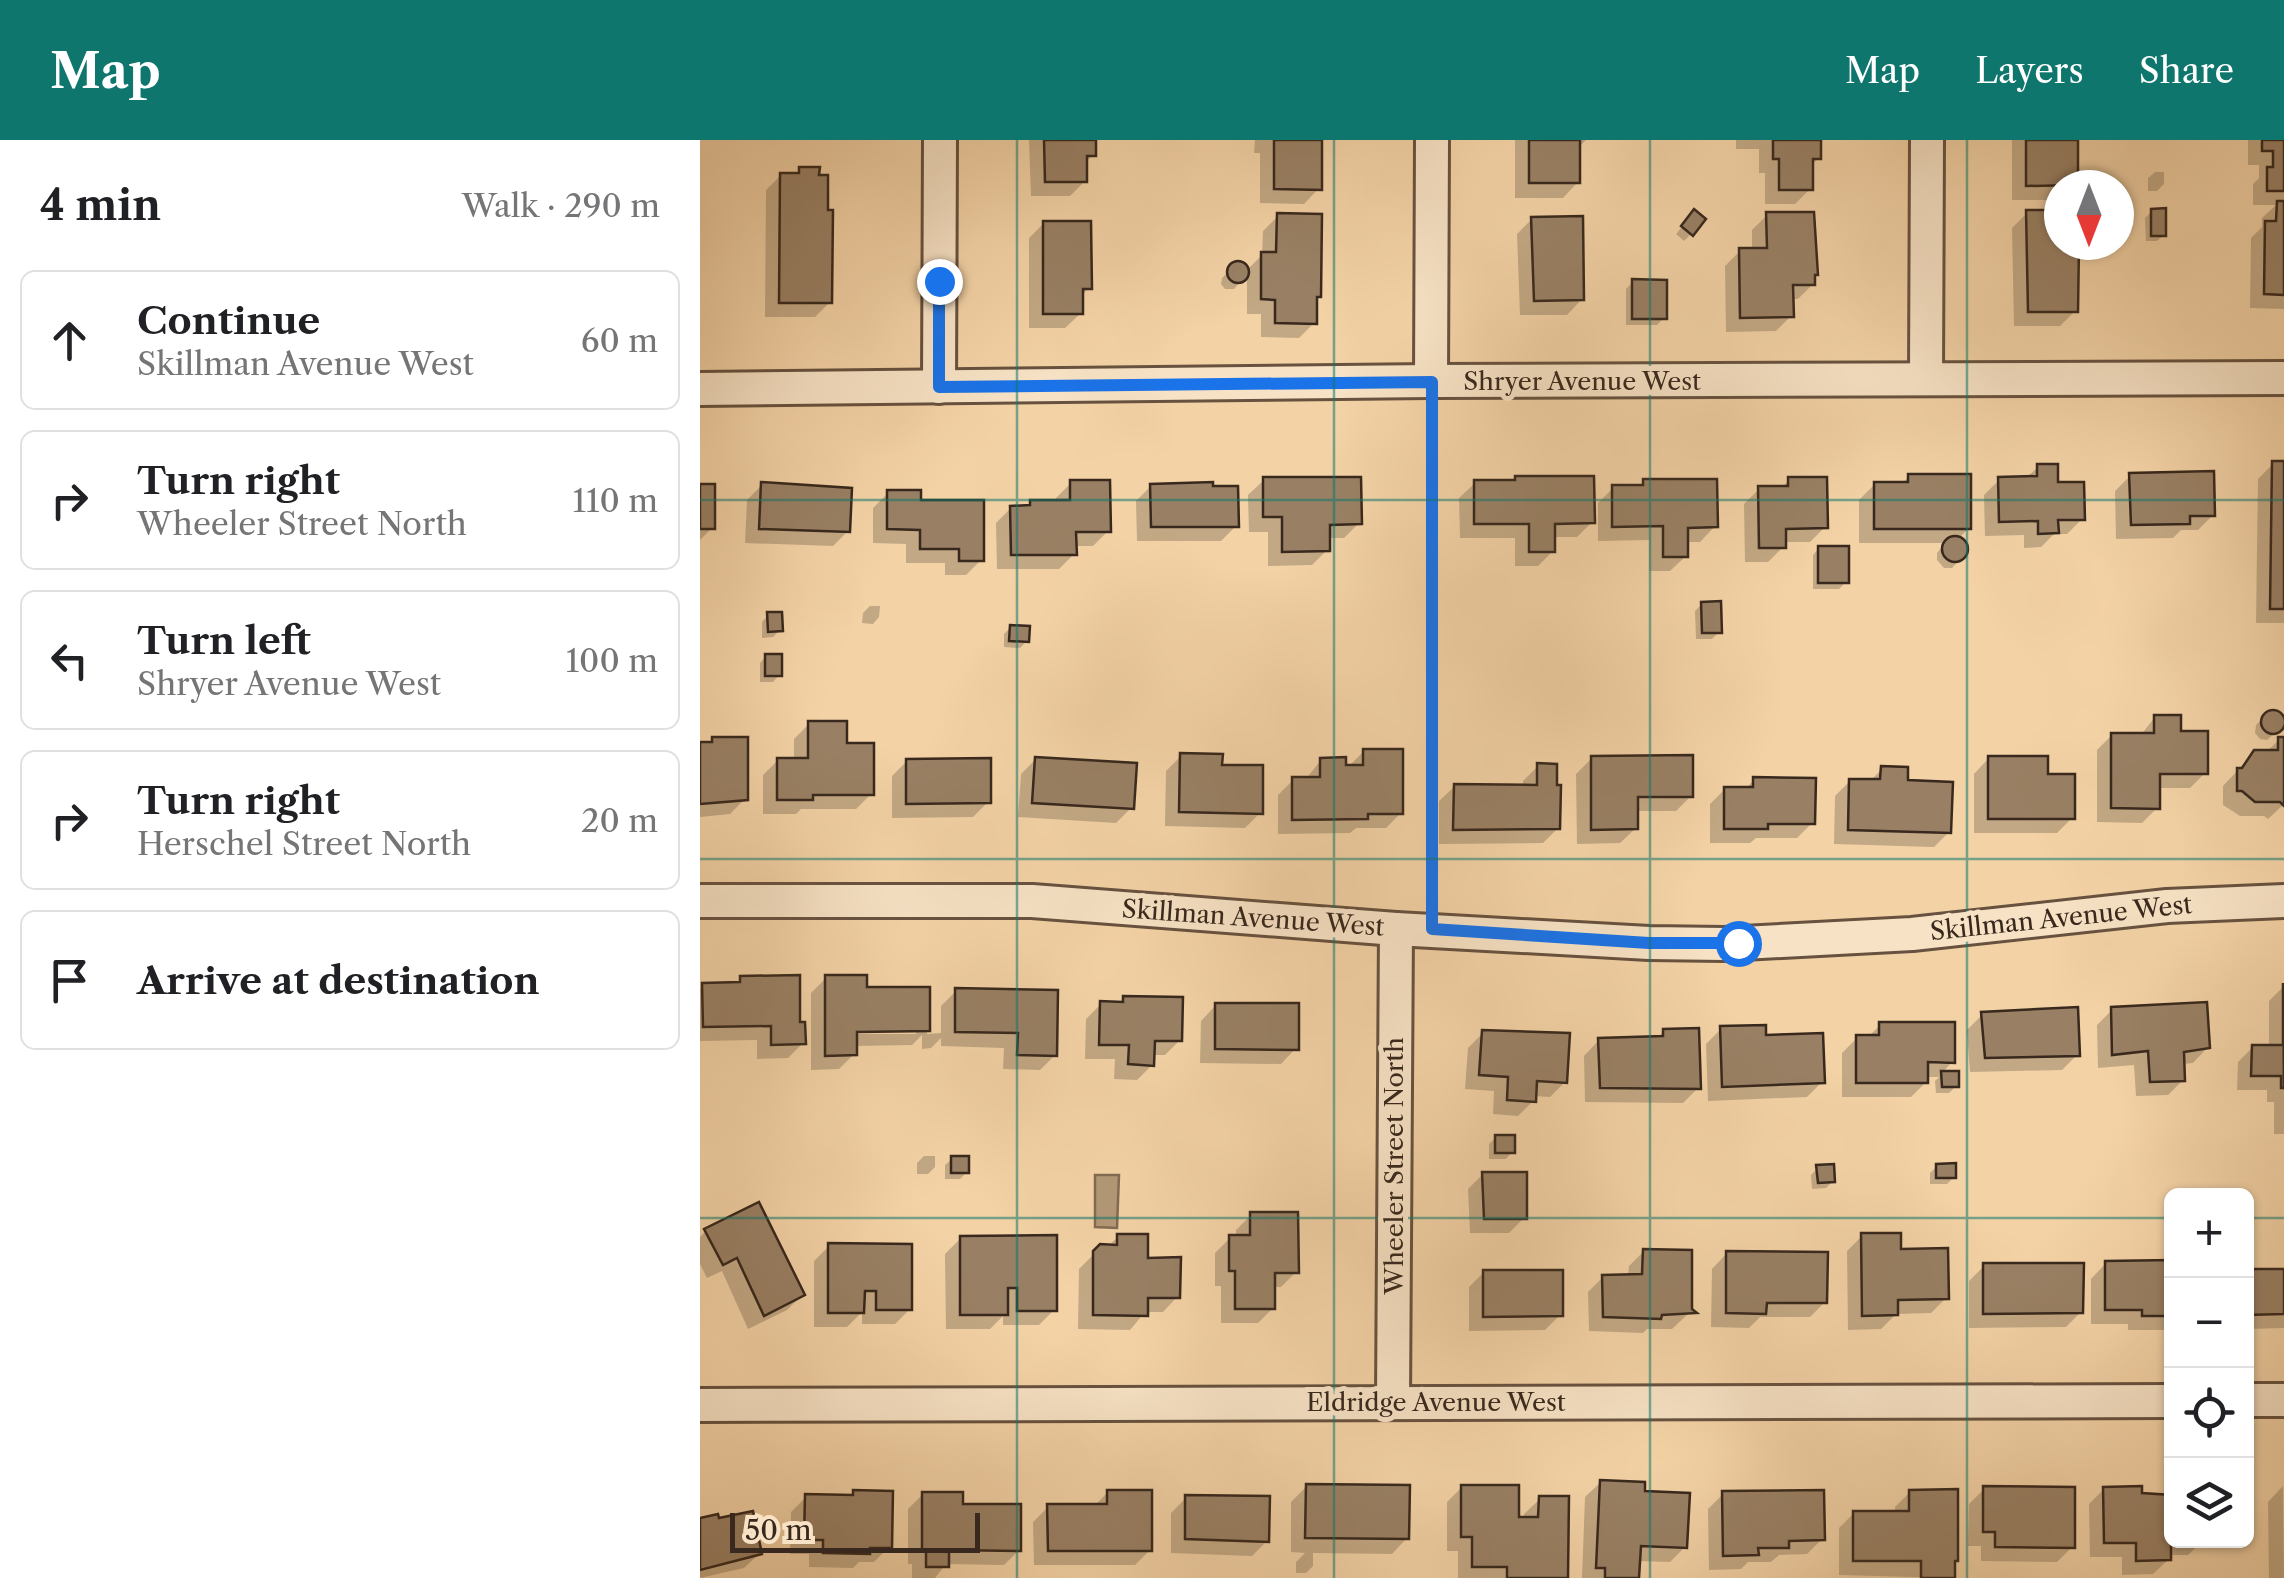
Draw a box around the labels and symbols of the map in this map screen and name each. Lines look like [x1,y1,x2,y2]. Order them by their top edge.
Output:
north arrow [2044,170,2134,260]
route end [917,259,963,305]
street label: Shryer Avenue West [1463,366,1701,397]
street label: Skillman Avenue West [1929,889,2194,947]
street label: Skillman Avenue West [1121,893,1385,943]
route start [1716,921,1762,967]
street label: Wheeler Street North [1379,1037,1410,1296]
street label: Eldridge Avenue West [1306,1387,1566,1418]
scale bar [730,1508,980,1552]

